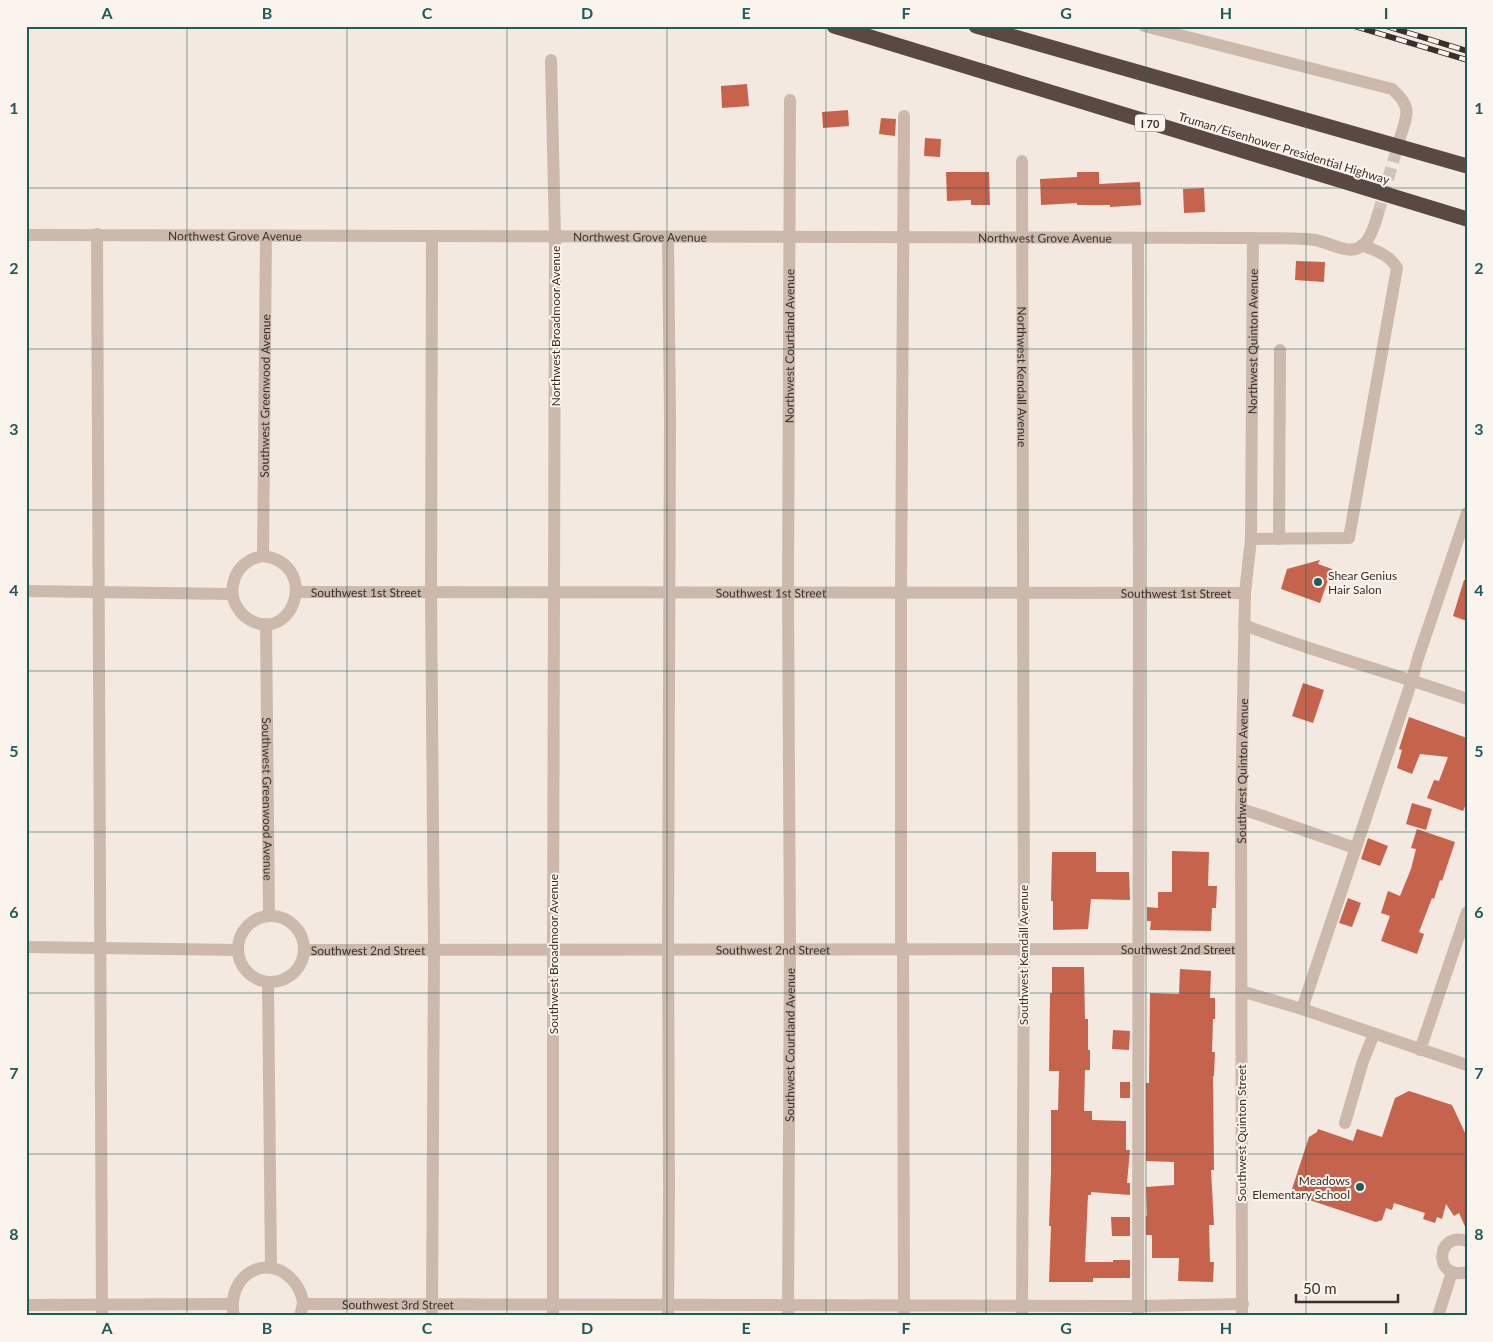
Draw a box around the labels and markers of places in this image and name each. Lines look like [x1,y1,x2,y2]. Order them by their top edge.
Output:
place label: Shear Genius Hair Salon [1328,568,1397,597]
marker: Shear Genius Hair Salon [1312,576,1324,588]
place label: Meadows Elementary School [1252,1173,1350,1202]
marker: Meadows Elementary School [1354,1181,1366,1193]

